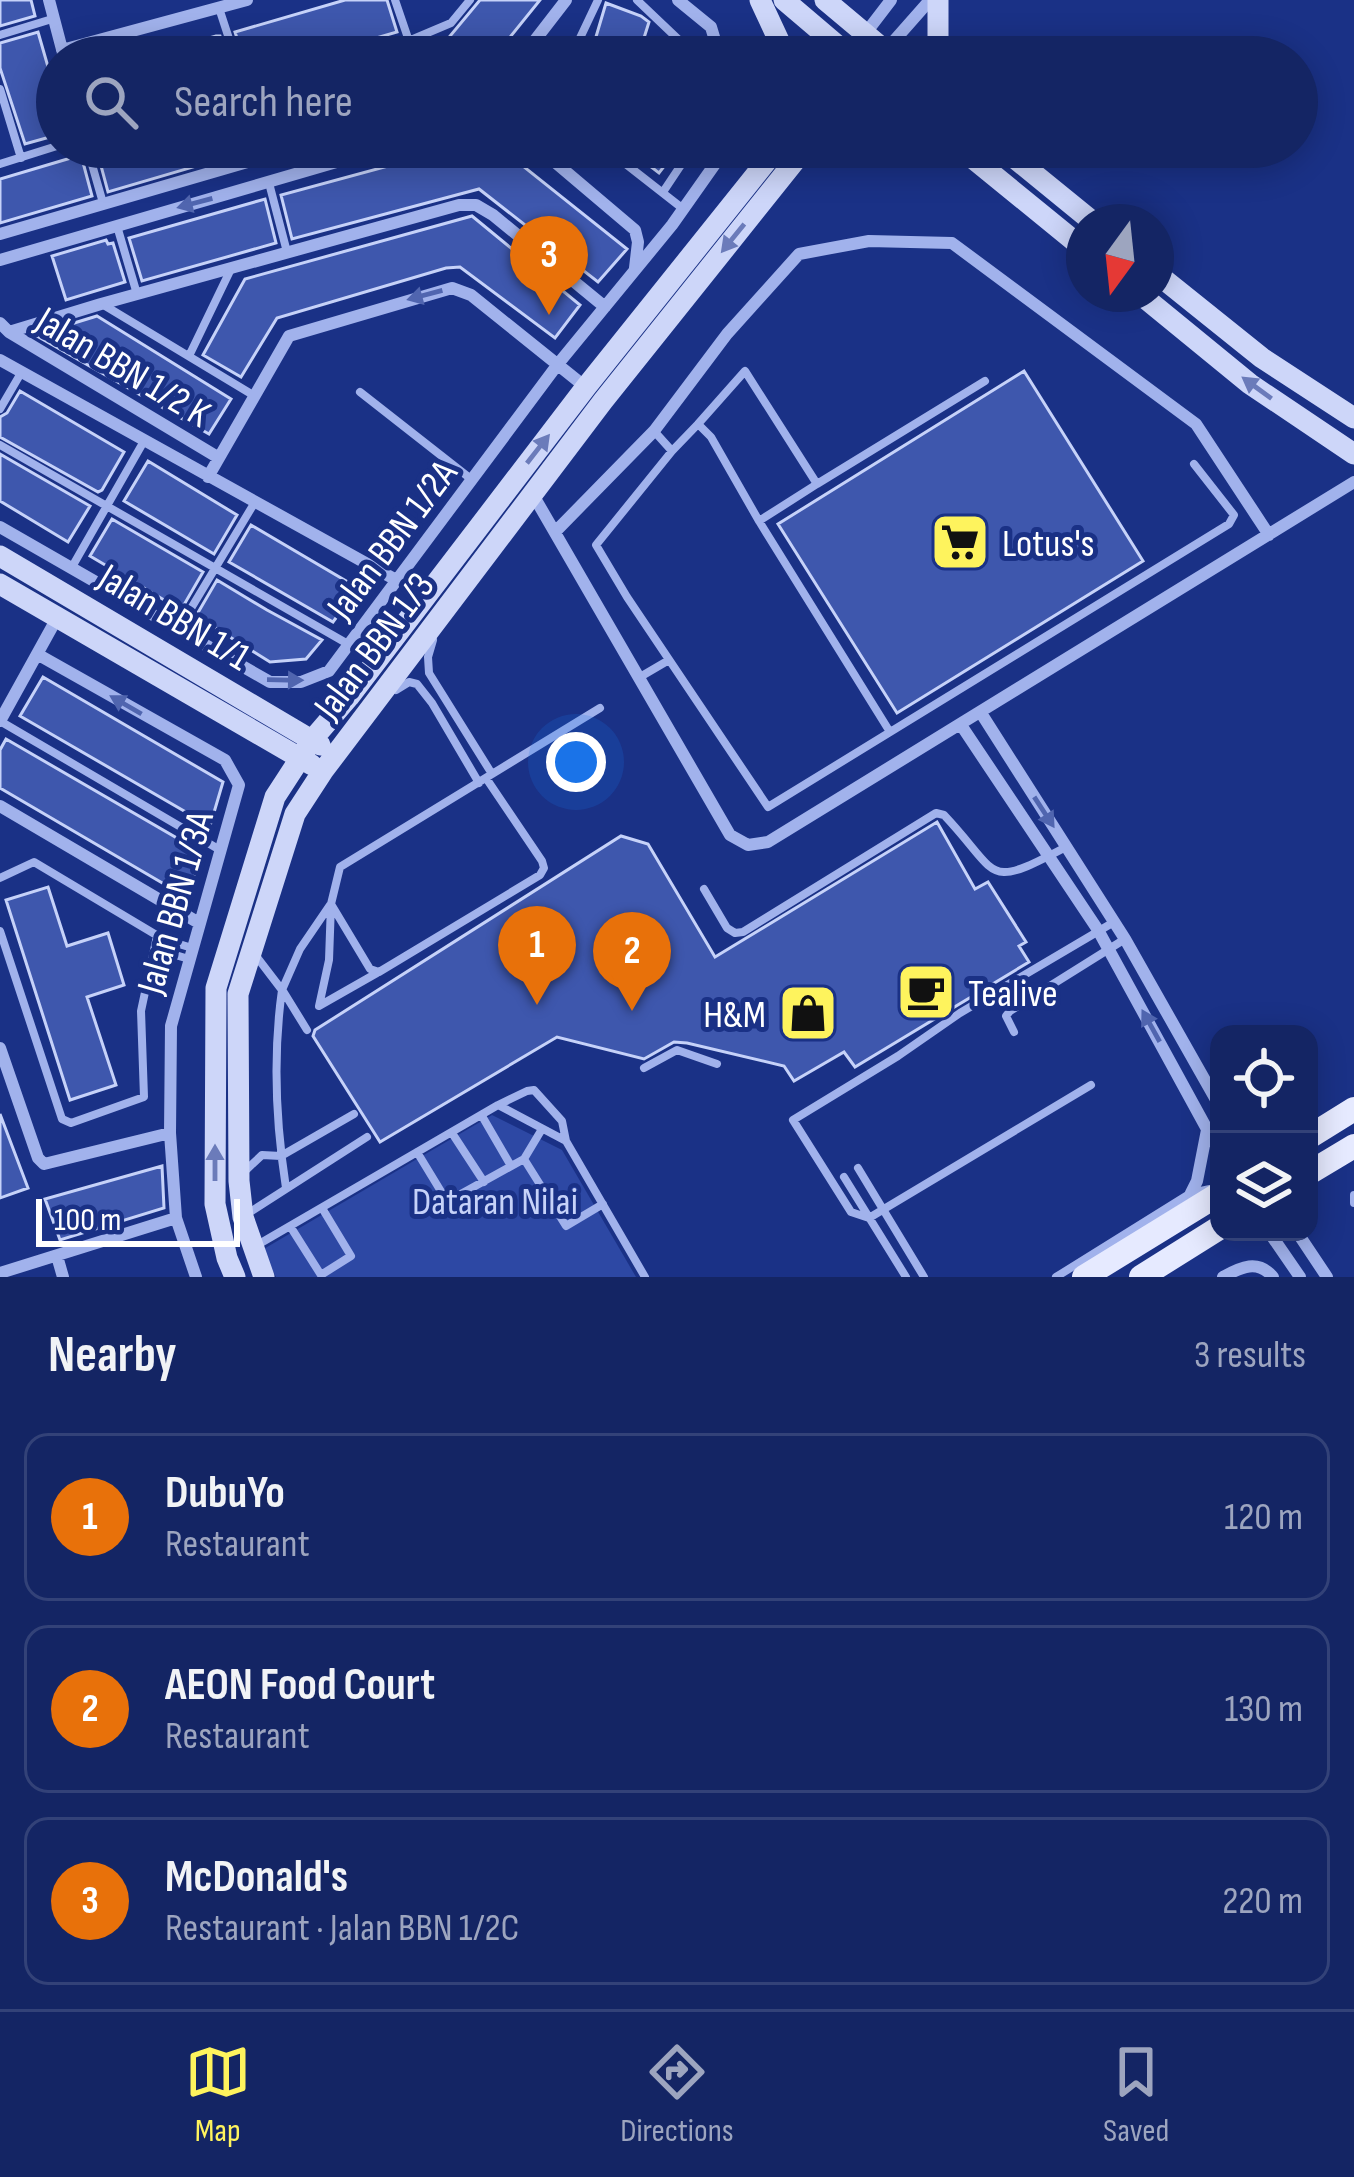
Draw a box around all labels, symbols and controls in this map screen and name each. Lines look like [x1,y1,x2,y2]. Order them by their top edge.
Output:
search box [36,36,1318,168]
icon: search [78,69,144,135]
text: Search here [174,75,353,130]
one-way arrow [177,194,214,213]
north arrow [1066,204,1174,312]
pin: 3 [510,216,588,315]
one-way arrow [721,223,746,254]
one-way arrow [406,287,443,306]
street label: Jalan BBN 1/2 K [26,297,218,439]
one-way arrow [1241,377,1273,400]
one-way arrow [526,434,550,465]
street label: Jalan BBN 1/2A [317,451,468,630]
supermarket icon: Lotus's [929,511,991,573]
place label: Lotus's [1002,521,1095,568]
street label: Jalan BBN 1/1 [89,554,258,682]
street label: Jalan BBN 1/3 [304,564,445,730]
one-way arrow [267,670,305,690]
one-way arrow [109,695,143,716]
your location [546,732,606,792]
one-way arrow [1032,796,1054,828]
street label: Jalan BBN 1/3A [128,806,225,1000]
pin: 1 [498,906,576,1005]
pin: 2 [593,912,671,1011]
cafe icon: Tealive [895,961,957,1023]
place label: Tealive [968,971,1058,1018]
shop icon: H&M [777,982,839,1044]
place label: H&M [703,992,766,1039]
one-way arrow [1141,1009,1162,1044]
map controls [1210,1025,1318,1241]
button: locate [1210,1025,1318,1133]
button: layers [1210,1133,1318,1241]
one-way arrow [206,1143,225,1181]
park label: Dataran Nilai [412,1179,578,1226]
scale bar [36,1193,240,1246]
text: 100 m [54,1200,121,1240]
text: Nearby [48,1325,177,1386]
text: 3 results [1194,1332,1306,1379]
text: DubuYo [165,1466,285,1521]
text: 1 [82,1494,98,1541]
text: 120 m [1224,1494,1303,1541]
text: Restaurant [165,1521,310,1568]
text: AEON Food Court [165,1658,435,1713]
text: 2 [81,1686,99,1733]
text: 130 m [1224,1686,1303,1733]
text: Restaurant [165,1713,310,1760]
text: McDonald's [165,1850,348,1905]
text: 3 [81,1878,99,1925]
text: 220 m [1222,1878,1303,1925]
text: Restaurant · Jalan BBN 1/2C [165,1905,519,1952]
tab: Map [185,2039,251,2151]
tab: Directions [620,2039,734,2151]
tab: Saved [1103,2039,1169,2151]

